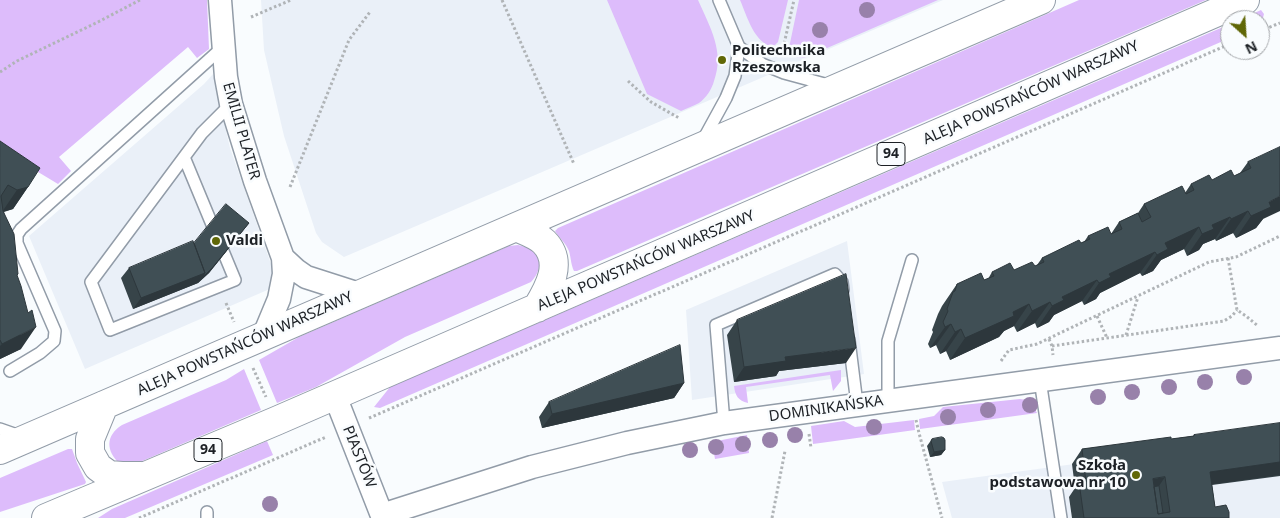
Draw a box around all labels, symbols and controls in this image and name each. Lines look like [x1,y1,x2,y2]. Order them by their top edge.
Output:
north arrow [1220,10,1270,60]
street label: ALEJA POWSTAŃCÓW WARSZAWY [920,37,1142,149]
text: N [1242,37,1261,59]
place label: Politechnika Rzeszowska [732,42,825,77]
marker: Politechnika Rzeszowska [716,54,728,66]
street label: EMILII PLATER [219,80,263,182]
road number: 94 [877,142,905,166]
street label: ALEJA POWSTAŃCÓW WARSZAWY [535,207,757,315]
place label: Valdi [226,232,263,250]
marker: Valdi [210,235,222,247]
street label: ALEJA POWSTAŃCÓW WARSZAWY [134,288,356,400]
street label: DOMINIKAŃSKA [768,392,884,426]
street label: PIASTÓW [338,423,380,491]
road number: 94 [194,438,222,462]
place label: Szkoła podstawowa nr 10 [989,457,1126,492]
marker: Szkoła podstawowa nr 10 [1130,469,1142,481]

